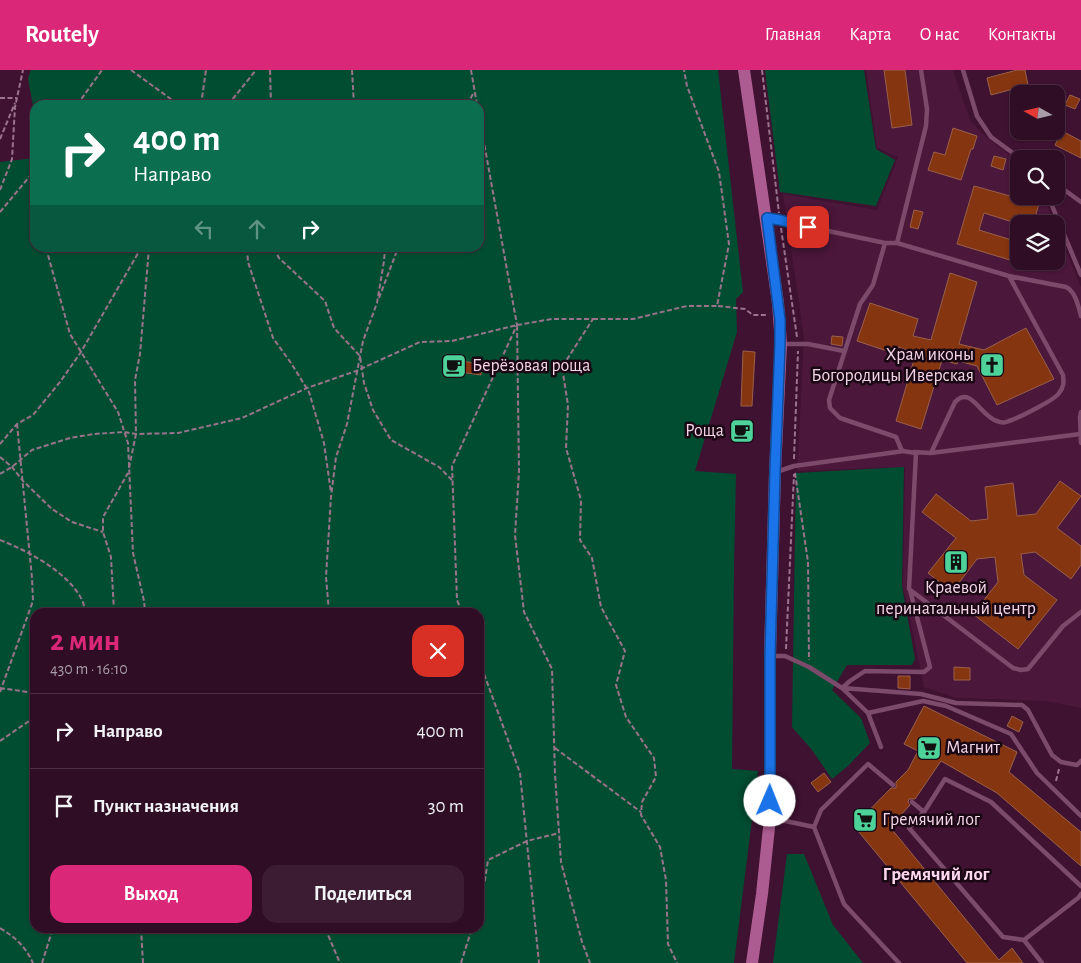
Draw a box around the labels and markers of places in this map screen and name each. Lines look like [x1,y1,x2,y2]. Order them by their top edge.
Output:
pin [787,206,829,248]
place label: Храм иконы Богородицы Иверская [811,346,974,385]
church icon: Храм иконы Богородицы Иверская [979,352,1005,378]
cafe icon: Берёзовая роща [441,353,467,379]
place label: Берёзовая роща [472,357,591,375]
cafe icon: Роща [729,418,755,444]
place label: Роща [685,422,724,440]
building icon: Краевой перинатальный центр [943,549,969,575]
place label: Краевой перинатальный центр [876,579,1036,618]
supermarket icon: Магнит [916,735,942,761]
place label: Магнит [946,739,1001,757]
supermarket icon: Гремячий лог [852,807,878,833]
place label: Гремячий лог [882,811,981,829]

